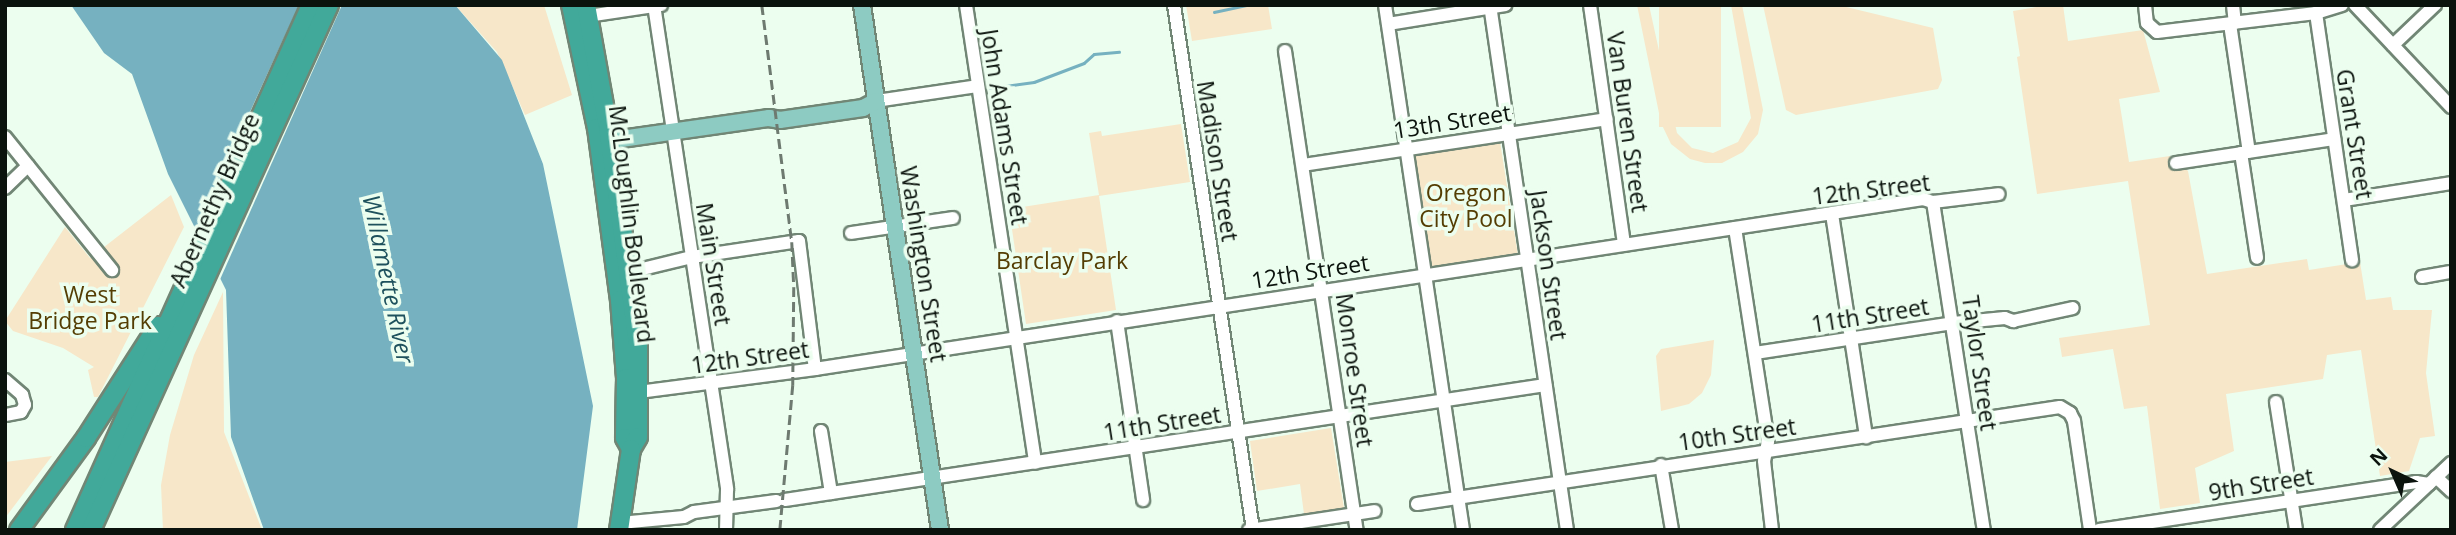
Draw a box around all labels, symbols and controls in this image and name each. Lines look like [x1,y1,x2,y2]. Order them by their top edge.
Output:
street label: John Adams Street [976,27,1034,227]
street label: Van Buren Street [1602,30,1654,214]
street label: Grant Street [2331,67,2379,201]
street label: Madison Street [1192,79,1244,243]
street label: 13th Street [1391,98,1513,144]
street label: McLoughlin Boulevard [604,104,660,344]
street label: Abernethy Bridge [163,109,265,291]
street label: Washington Street [895,164,953,364]
street label: 12th Street [1810,168,1932,210]
park label: Oregon City Pool [1419,178,1513,232]
street label: Jackson Street [1525,188,1573,342]
water label: Willamette River [357,192,421,366]
street label: Main Street [691,201,737,327]
park label: Barclay Park [996,246,1128,274]
street label: 12th Street [1249,248,1371,294]
park label: West Bridge Park [28,280,152,334]
street label: Monroe Street [1331,291,1379,449]
street label: 11th Street [1809,292,1931,338]
street label: Taylor Street [1957,294,2003,432]
street label: 12th Street [689,335,811,379]
street label: 11th Street [1101,400,1223,446]
street label: 10th Street [1676,412,1798,456]
north arrow [2358,437,2428,507]
text: N [2364,442,2393,472]
street label: 9th Street [2207,462,2315,506]

